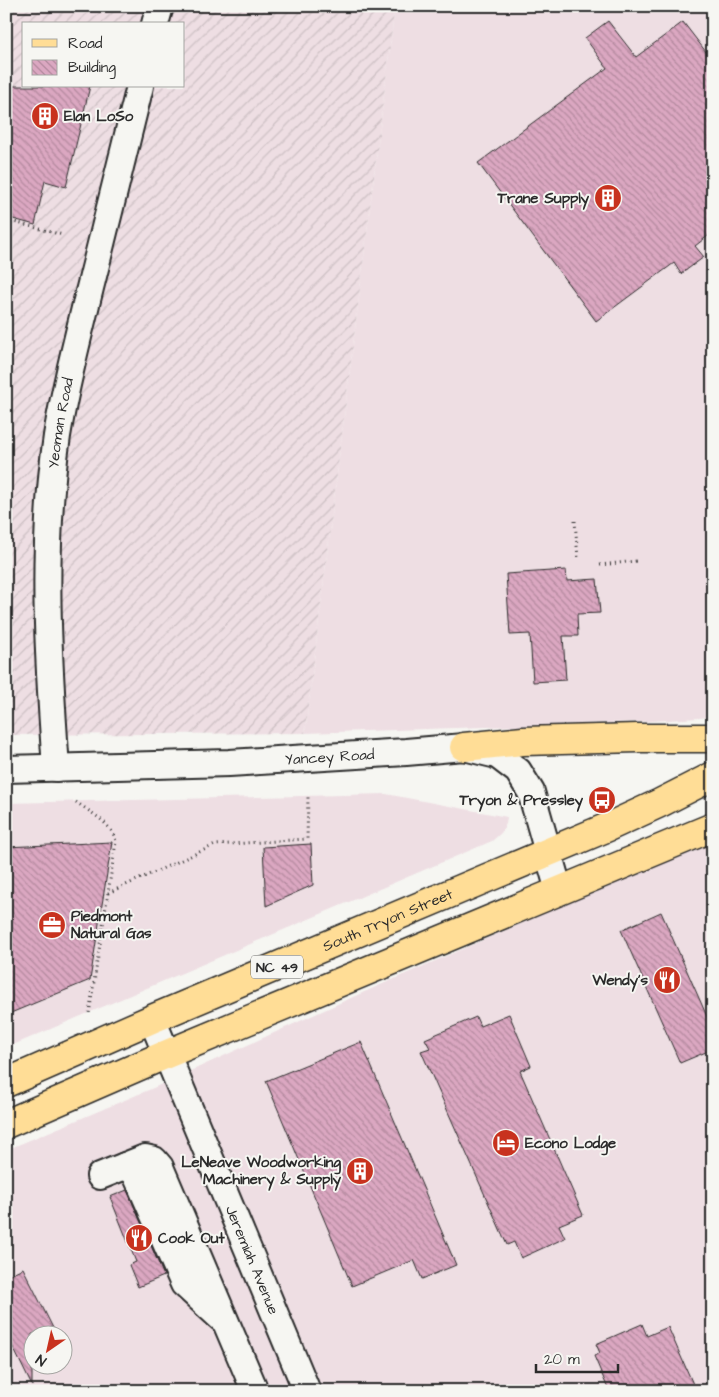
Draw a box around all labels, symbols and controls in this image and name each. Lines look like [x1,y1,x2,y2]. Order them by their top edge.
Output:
legend [22,22,185,88]
text: Road [68,33,103,54]
text: Building [68,57,116,79]
building icon: Elan LoSo [30,101,60,131]
place label: Elan LoSo [64,106,134,127]
building icon: Trane Supply [593,183,623,213]
place label: Trane Supply [497,188,590,210]
street label: Yeoman Road [43,375,79,470]
street label: Yancey Road [284,744,375,770]
bus stop icon: Tryon & Pressley [587,785,617,815]
place label: Tryon & Pressley [458,790,584,812]
street label: South Tryon Street [319,884,456,957]
place label: Piedmont Natural Gas [71,906,152,944]
office icon: Piedmont Natural Gas [37,910,67,940]
road number: NC 49 [251,956,303,979]
restaurant icon: Wendy's [652,965,682,995]
place label: Wendy's [591,970,648,992]
hotel icon: Econo Lodge [491,1128,521,1158]
place label: Econo Lodge [525,1133,616,1156]
place label: LeNeave Woodworking Machinery & Supply [181,1152,342,1191]
building icon: LeNeave Woodworking Machinery & Supply [345,1156,375,1186]
street label: Jeremiah Avenue [220,1202,284,1318]
restaurant icon: Cook Out [124,1223,154,1253]
place label: Cook Out [158,1228,225,1249]
north arrow [22,1324,72,1374]
scale bar [536,1342,619,1374]
text: N [32,1349,51,1371]
text: 20 m [544,1349,580,1370]

